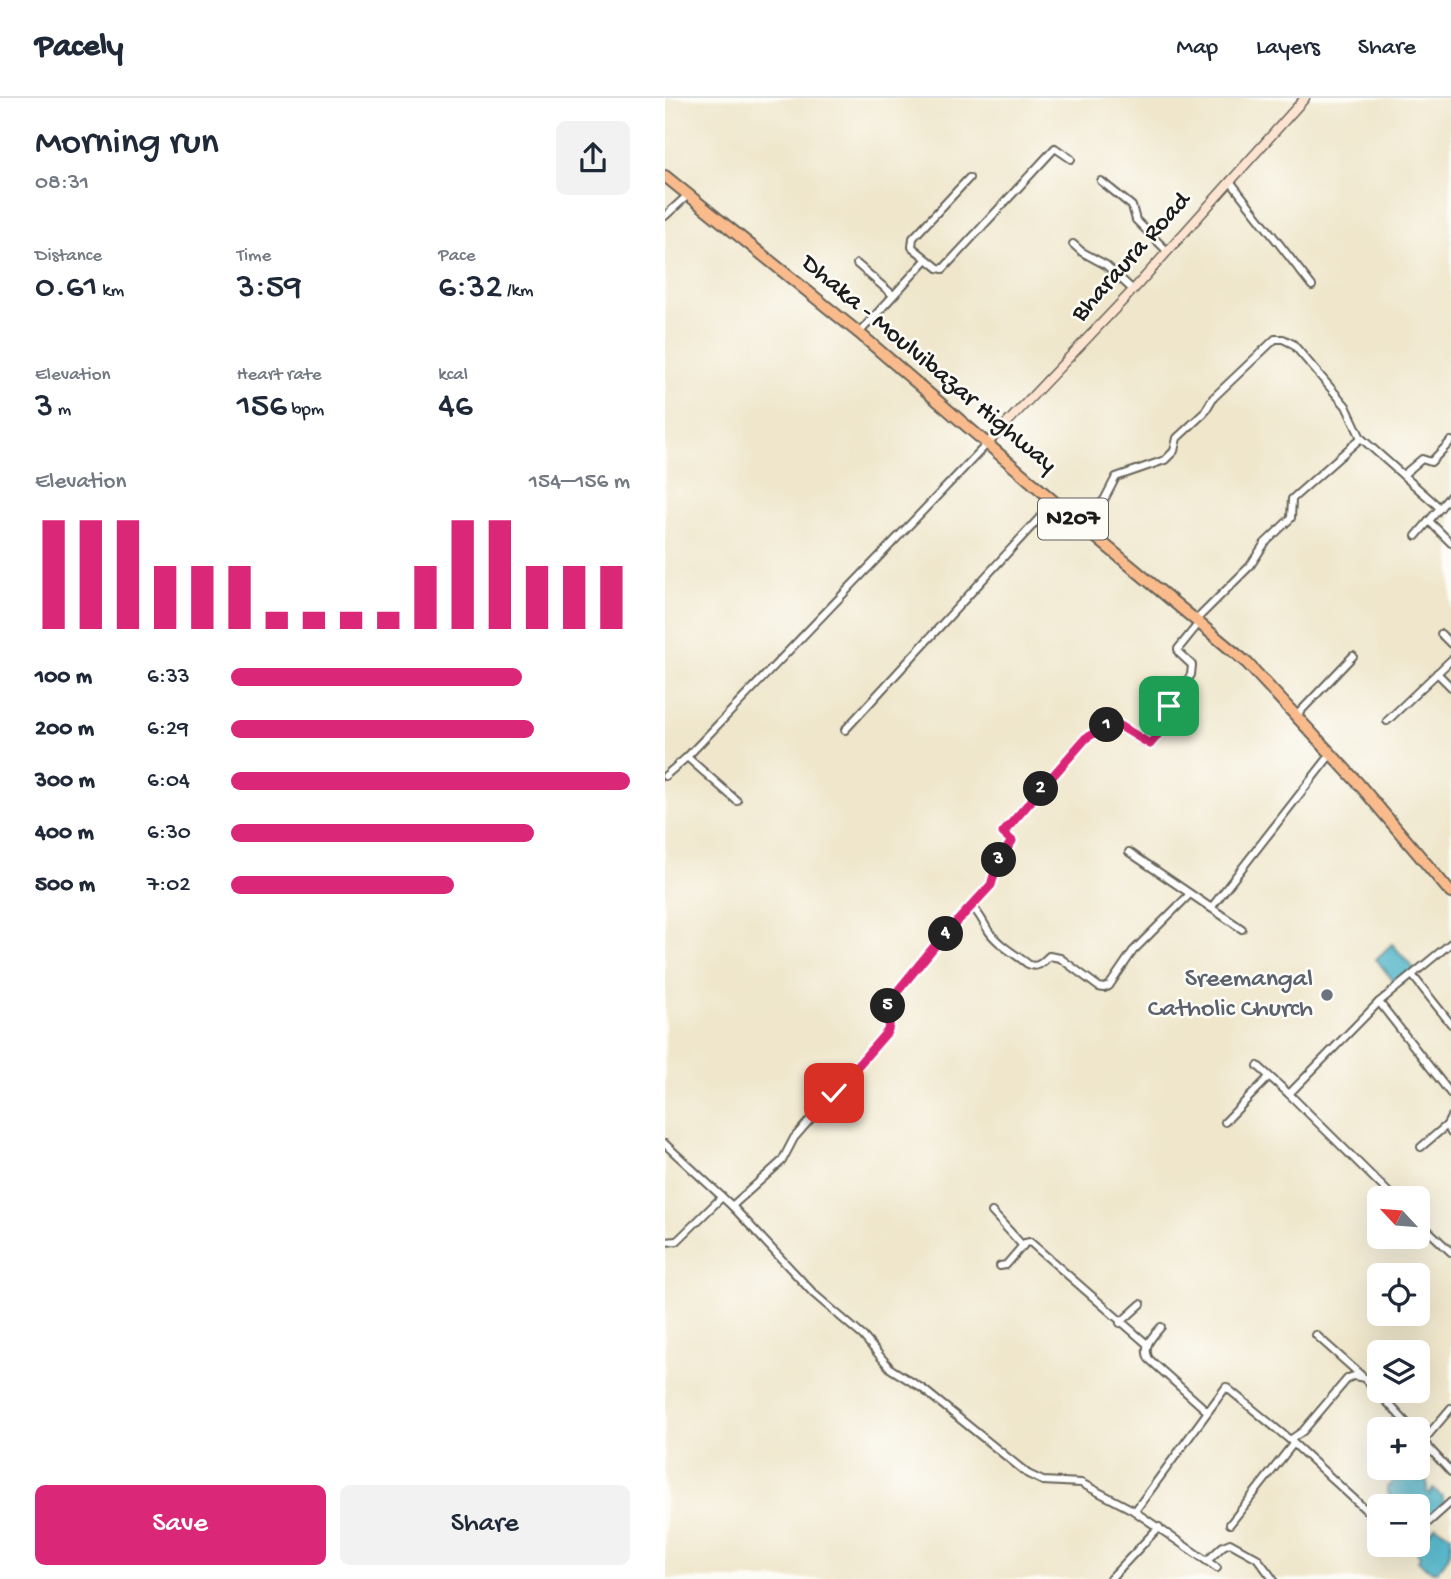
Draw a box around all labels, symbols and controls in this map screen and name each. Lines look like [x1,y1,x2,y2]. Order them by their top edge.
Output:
text: Pacely [35,29,123,67]
text: Map [1176,34,1218,63]
text: Layers [1256,34,1320,63]
text: Share [1358,34,1416,63]
button: share [556,121,630,195]
text: Morning run [35,122,219,166]
text: 08:31 [35,170,89,197]
street label: Bharaura Road [1065,185,1200,330]
text: Distance [35,245,102,268]
text: Time [237,245,271,268]
text: Pace [438,245,476,268]
street label: Dhaka - Moulvibazar Highway [792,248,1062,481]
text: 0.61 [35,268,98,309]
text: 3:59 [237,268,302,309]
text: 6:32 [438,268,502,309]
text: km [98,280,124,303]
text: /km [502,280,533,303]
text: Elevation [35,364,111,387]
text: Heart rate [237,364,322,387]
text: kcal [438,364,468,387]
text: 3 [35,387,53,428]
text: 156 [237,387,287,428]
text: 46 [438,387,473,428]
text: m [53,399,71,422]
text: bpm [287,399,324,422]
text: Elevation [35,469,126,496]
text: 154–156 m [529,469,630,496]
road number: N207 [1038,498,1108,540]
text: 100 m [35,664,92,691]
text: 6:33 [147,664,190,691]
pin [1139,676,1199,736]
icon: arrive [1150,687,1188,725]
pin: 1 [1089,708,1125,742]
text: 1 [1103,713,1110,736]
text: 200 m [35,716,94,743]
text: 6:29 [147,716,189,743]
text: 300 m [35,768,95,795]
text: 6:04 [147,768,190,795]
pin: 2 [1023,772,1059,806]
text: 2 [1036,777,1045,800]
text: 400 m [35,820,94,847]
text: 6:30 [147,820,191,847]
pin: 3 [981,842,1017,878]
text: 3 [994,848,1003,871]
text: 500 m [35,872,95,899]
text: 7:02 [147,872,191,899]
pin: 4 [929,916,963,952]
text: 4 [941,922,950,945]
place label: Sreemangal Catholic Church [1148,965,1313,1026]
marker: Sreemangal Catholic Church [1319,987,1335,1003]
pin: 5 [871,988,906,1024]
text: 5 [883,994,893,1017]
pin [804,1063,864,1123]
icon: check [815,1074,853,1112]
north arrow [1367,1186,1430,1250]
map controls [1367,1186,1430,1557]
button: locate [1367,1263,1430,1326]
button: layers [1367,1340,1430,1403]
button: + [1367,1417,1430,1480]
button: Save [35,1485,326,1565]
button: Share [340,1485,630,1565]
button: − [1367,1494,1430,1557]

